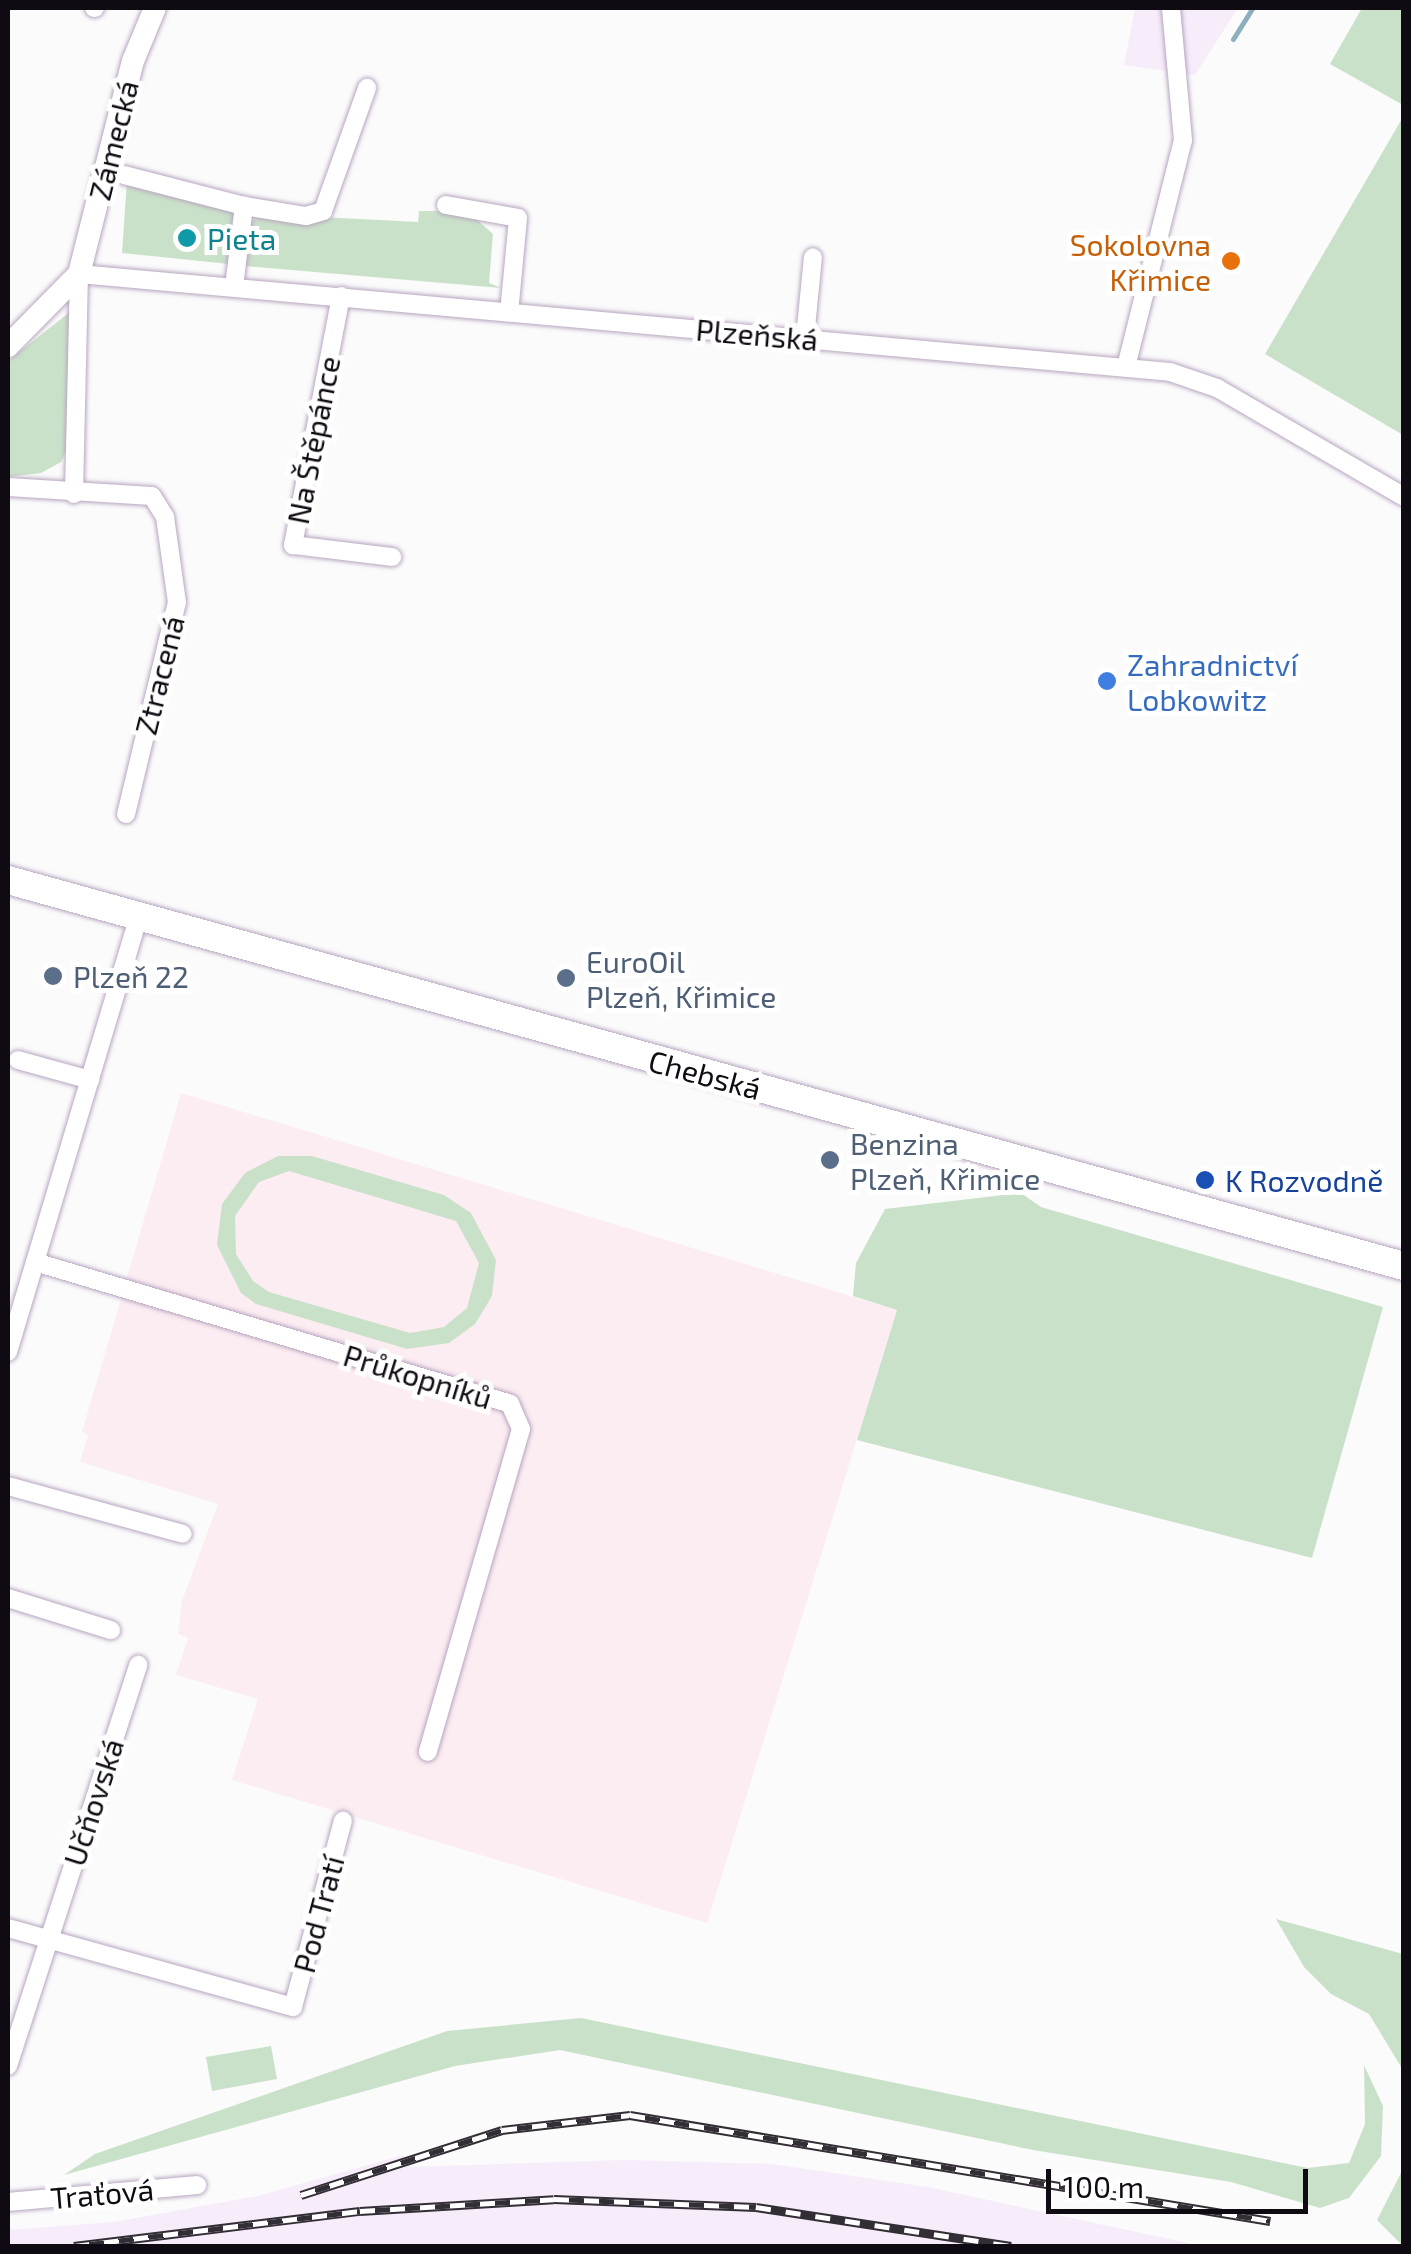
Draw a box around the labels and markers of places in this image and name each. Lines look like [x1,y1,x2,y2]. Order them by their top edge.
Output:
place label: Pieta [207,220,276,256]
place label: Sokolovna Křimice [1070,226,1211,296]
marker: Pieta [176,227,198,249]
marker: Sokolovna Křimice [1220,250,1242,272]
place label: Zahradnictví Lobkowitz [1127,646,1298,716]
marker: Zahradnictví Lobkowitz [1096,670,1118,692]
place label: EuroOil Plzeň, Křimice [586,943,776,1014]
place label: Plzeň 22 [73,958,189,994]
marker: Plzeň 22 [42,965,64,987]
marker: EuroOil Plzeň, Křimice [555,967,577,989]
place label: Benzina Plzeň, Křimice [850,1125,1040,1196]
marker: Benzina Plzeň, Křimice [819,1149,841,1171]
place label: K Rozvodně [1225,1162,1384,1198]
marker: K Rozvodně [1194,1169,1216,1191]

